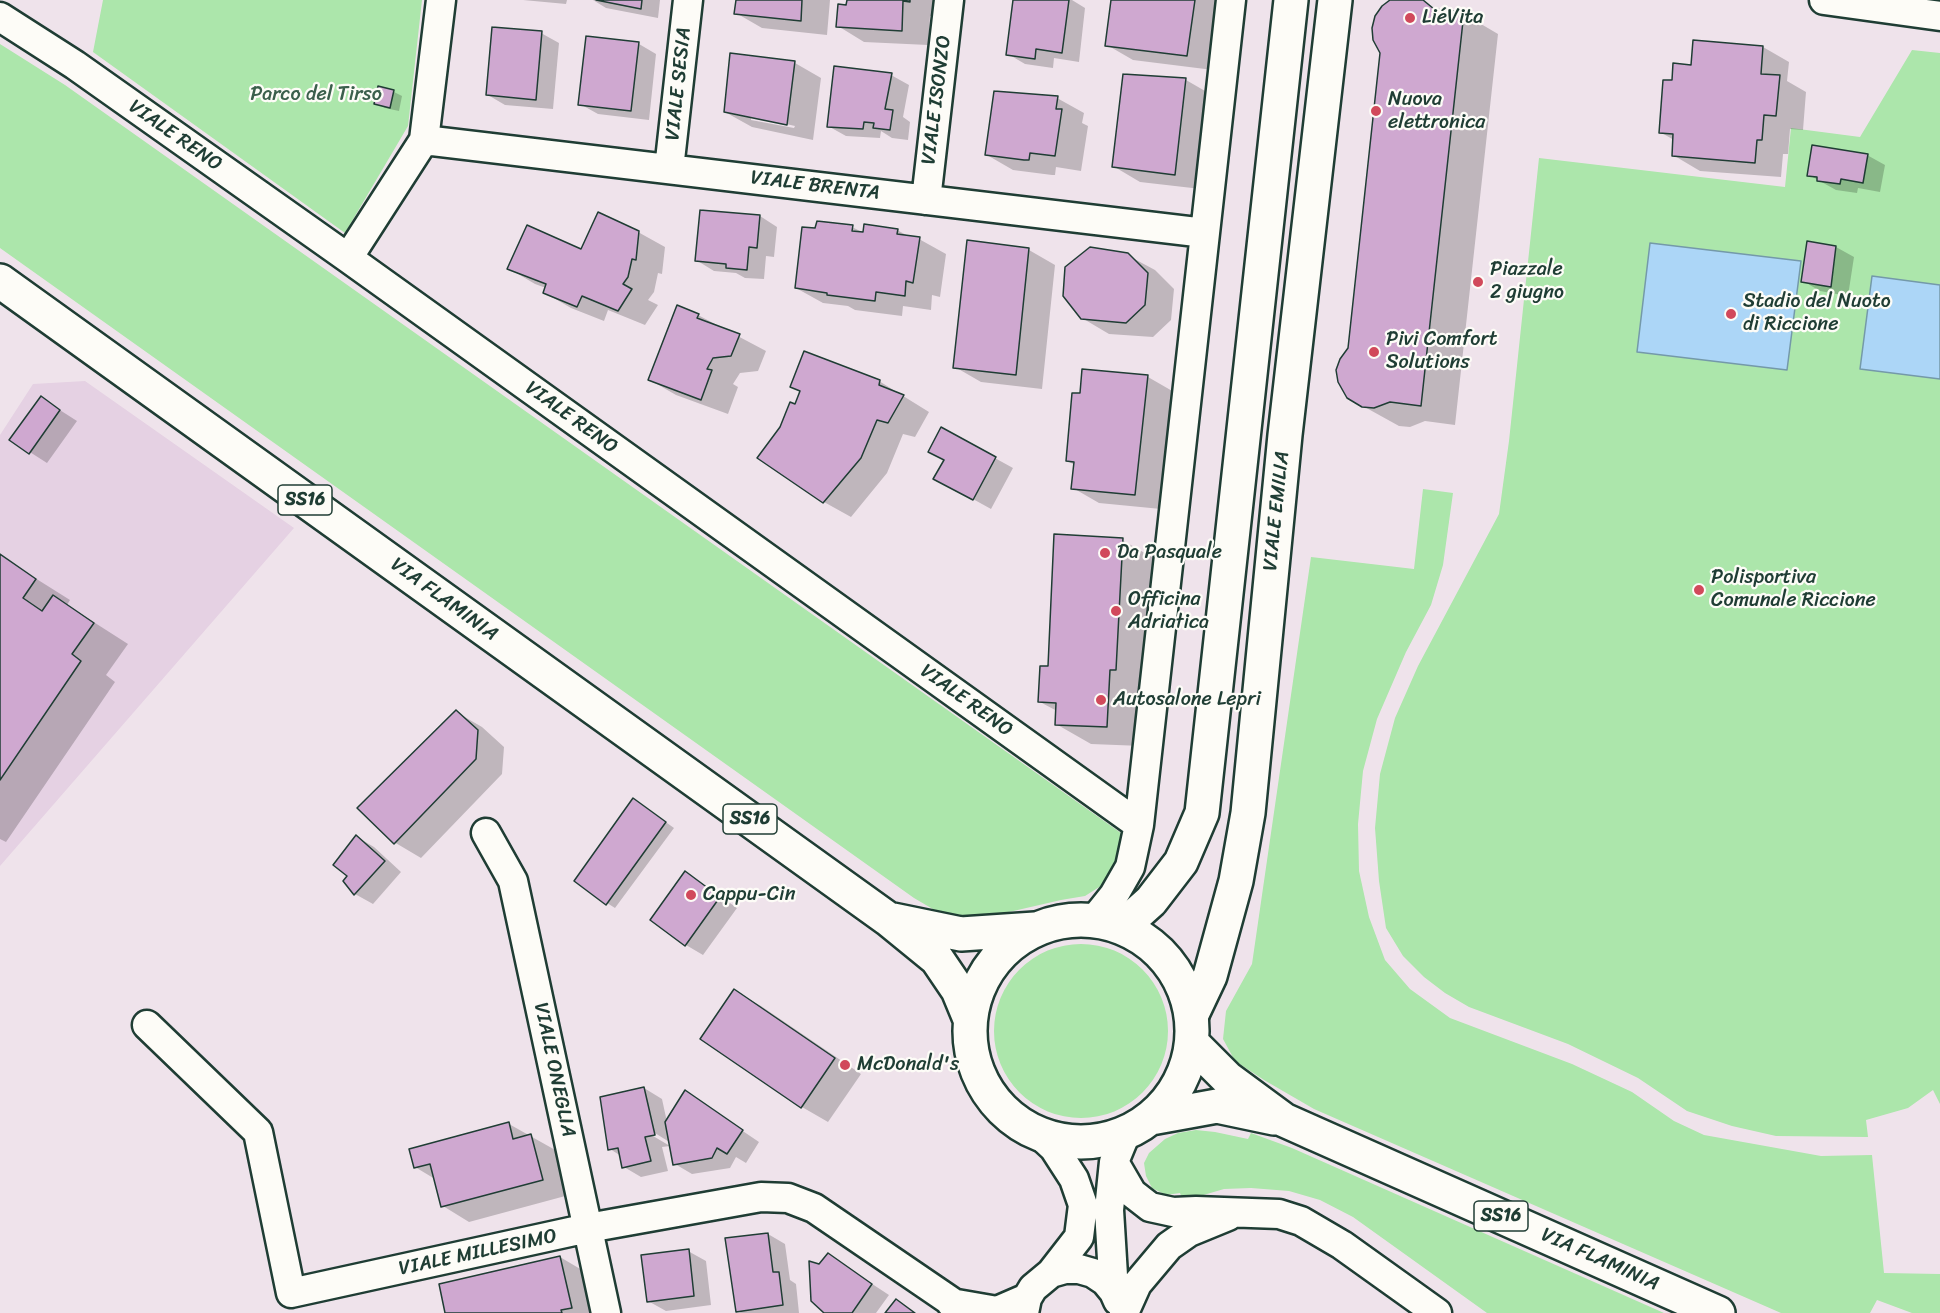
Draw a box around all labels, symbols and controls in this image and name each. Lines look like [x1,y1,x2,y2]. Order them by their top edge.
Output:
place label: LiéVita [1422,6,1483,30]
marker: LiéVita [1403,11,1417,25]
street label: VIALE SESIA [661,26,697,142]
street label: VIALE ISONZO [917,34,957,166]
park label: Parco del Tirso [250,83,382,107]
place label: Nuova elettronica [1388,88,1485,135]
street label: VIALE RENO [124,95,226,177]
marker: Nuova elettronica [1369,104,1383,118]
street label: VIALE BRENTA [749,166,881,206]
place label: Piazzale 2 giugno [1490,258,1564,305]
marker: Piazzale 2 giugno [1471,275,1485,289]
place label: Stadio del Nuoto di Riccione [1743,290,1891,337]
marker: Stadio del Nuoto di Riccione [1724,307,1738,321]
place label: Pivi Comfort Solutions [1386,328,1497,375]
marker: Pivi Comfort Solutions [1367,345,1381,359]
street label: VIALE RENO [520,376,622,460]
street label: VIALE EMILIA [1259,450,1295,572]
road number: SS16 [278,485,332,515]
place label: Da Pasquale [1117,541,1222,565]
marker: Da Pasquale [1098,546,1112,560]
street label: VIA FLAMINIA [386,553,502,647]
place label: Polisportiva Comunale Riccione [1711,566,1876,613]
marker: Polisportiva Comunale Riccione [1692,583,1706,597]
place label: Officina Adriatica [1128,588,1209,635]
marker: Officina Adriatica [1109,604,1123,618]
street label: VIALE RENO [915,659,1017,743]
place label: Autosalone Lepri [1113,688,1261,712]
marker: Autosalone Lepri [1094,693,1108,707]
road number: SS16 [723,804,777,834]
place label: Cappu-Cin [703,883,795,907]
marker: Cappu-Cin [684,888,698,902]
street label: VIALE ONEGLIA [528,1000,580,1140]
place label: McDonald's [857,1053,959,1077]
marker: McDonald's [838,1058,852,1072]
road number: SS16 [1474,1201,1528,1231]
street label: VIA FLAMINIA [1537,1223,1663,1297]
street label: VIALE MILLESIMO [397,1225,559,1281]

